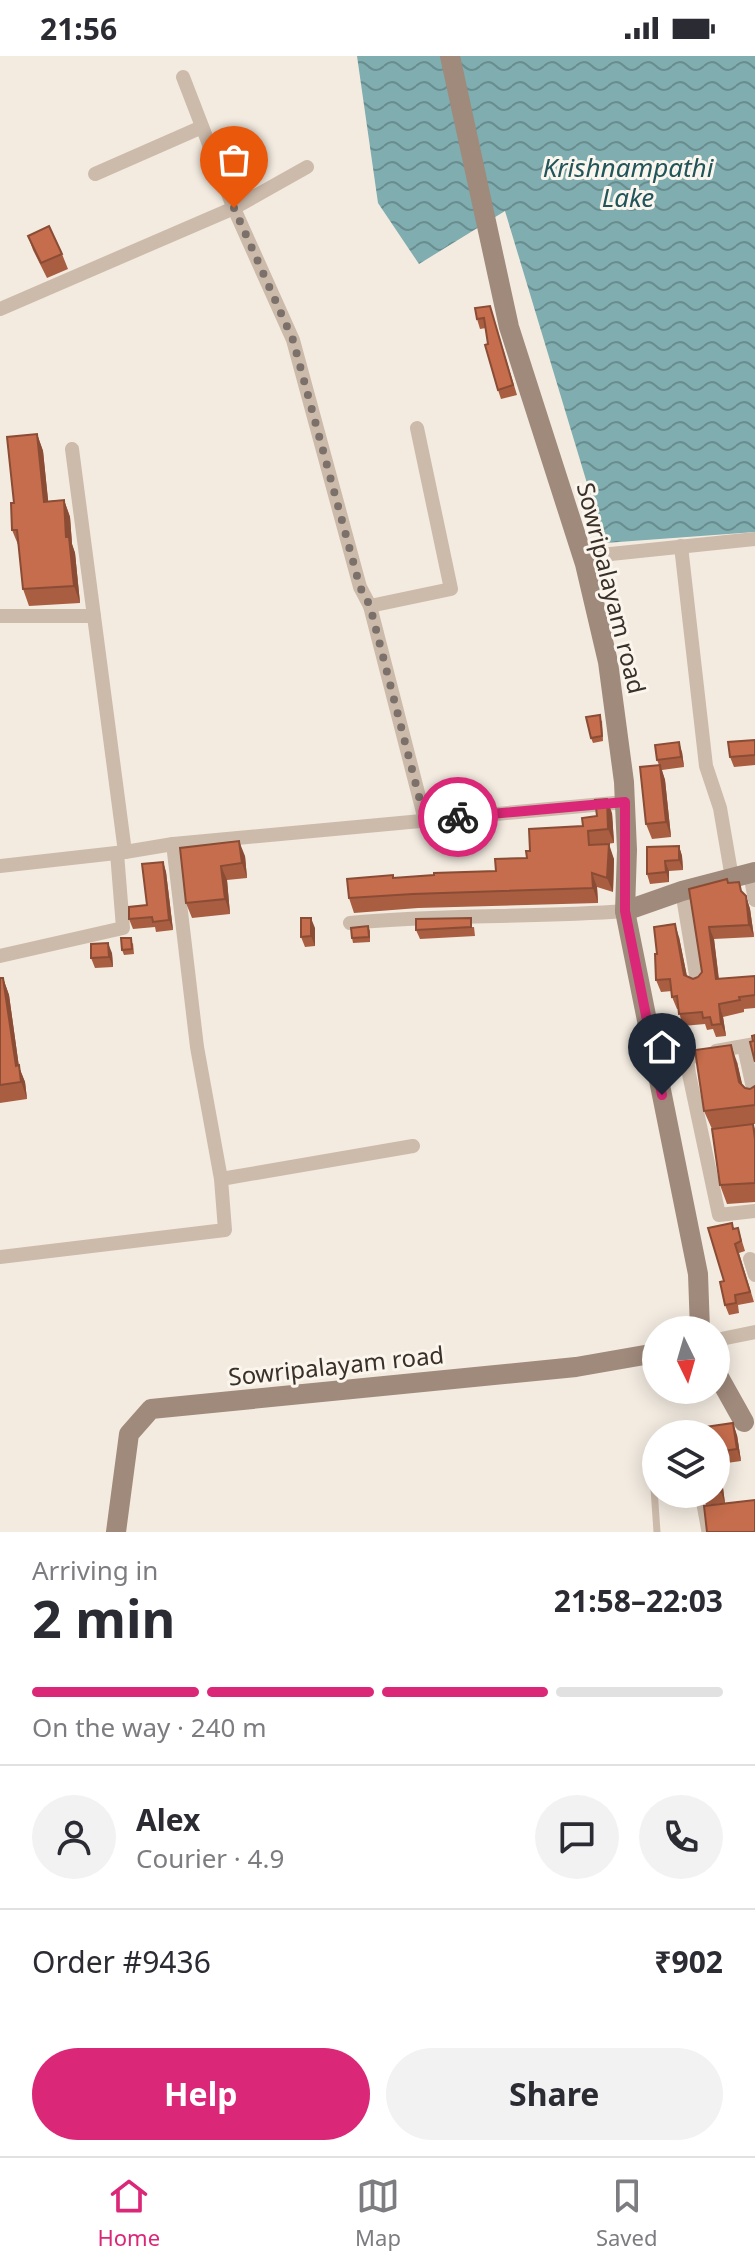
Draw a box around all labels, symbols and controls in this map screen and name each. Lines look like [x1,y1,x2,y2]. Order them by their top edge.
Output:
text: 21:56 [40,8,117,49]
pin [200,126,268,208]
icon: bag [212,138,256,182]
water label: Krishnampathi Lake [543,149,715,215]
street label: Sowripalayam road [570,479,654,697]
courier [418,777,498,857]
icon: bike [436,795,480,839]
pin [628,1013,696,1095]
icon: home [640,1025,684,1069]
north arrow [642,1316,730,1404]
map controls [642,1316,730,1508]
street label: Sowripalayam road [227,1337,445,1393]
button: layers [642,1420,730,1508]
text: Arriving in [32,1552,158,1588]
text: 21:58–22:03 [554,1580,723,1621]
text: 2 min [32,1582,175,1653]
text: On the way · 240 m [32,1709,266,1745]
button: person [32,1795,116,1879]
button: chat [535,1795,619,1879]
button: phone [639,1795,723,1879]
text: Alex [136,1799,200,1840]
text: Courier · 4.9 [136,1840,284,1876]
text: Order #9436 [32,1941,211,1982]
text: ₹902 [654,1941,723,1982]
button: Help [32,2048,370,2140]
button: Share [386,2048,723,2140]
tab: Home [98,2174,160,2252]
tab: Map [355,2174,401,2252]
tab: Saved [596,2174,657,2252]

